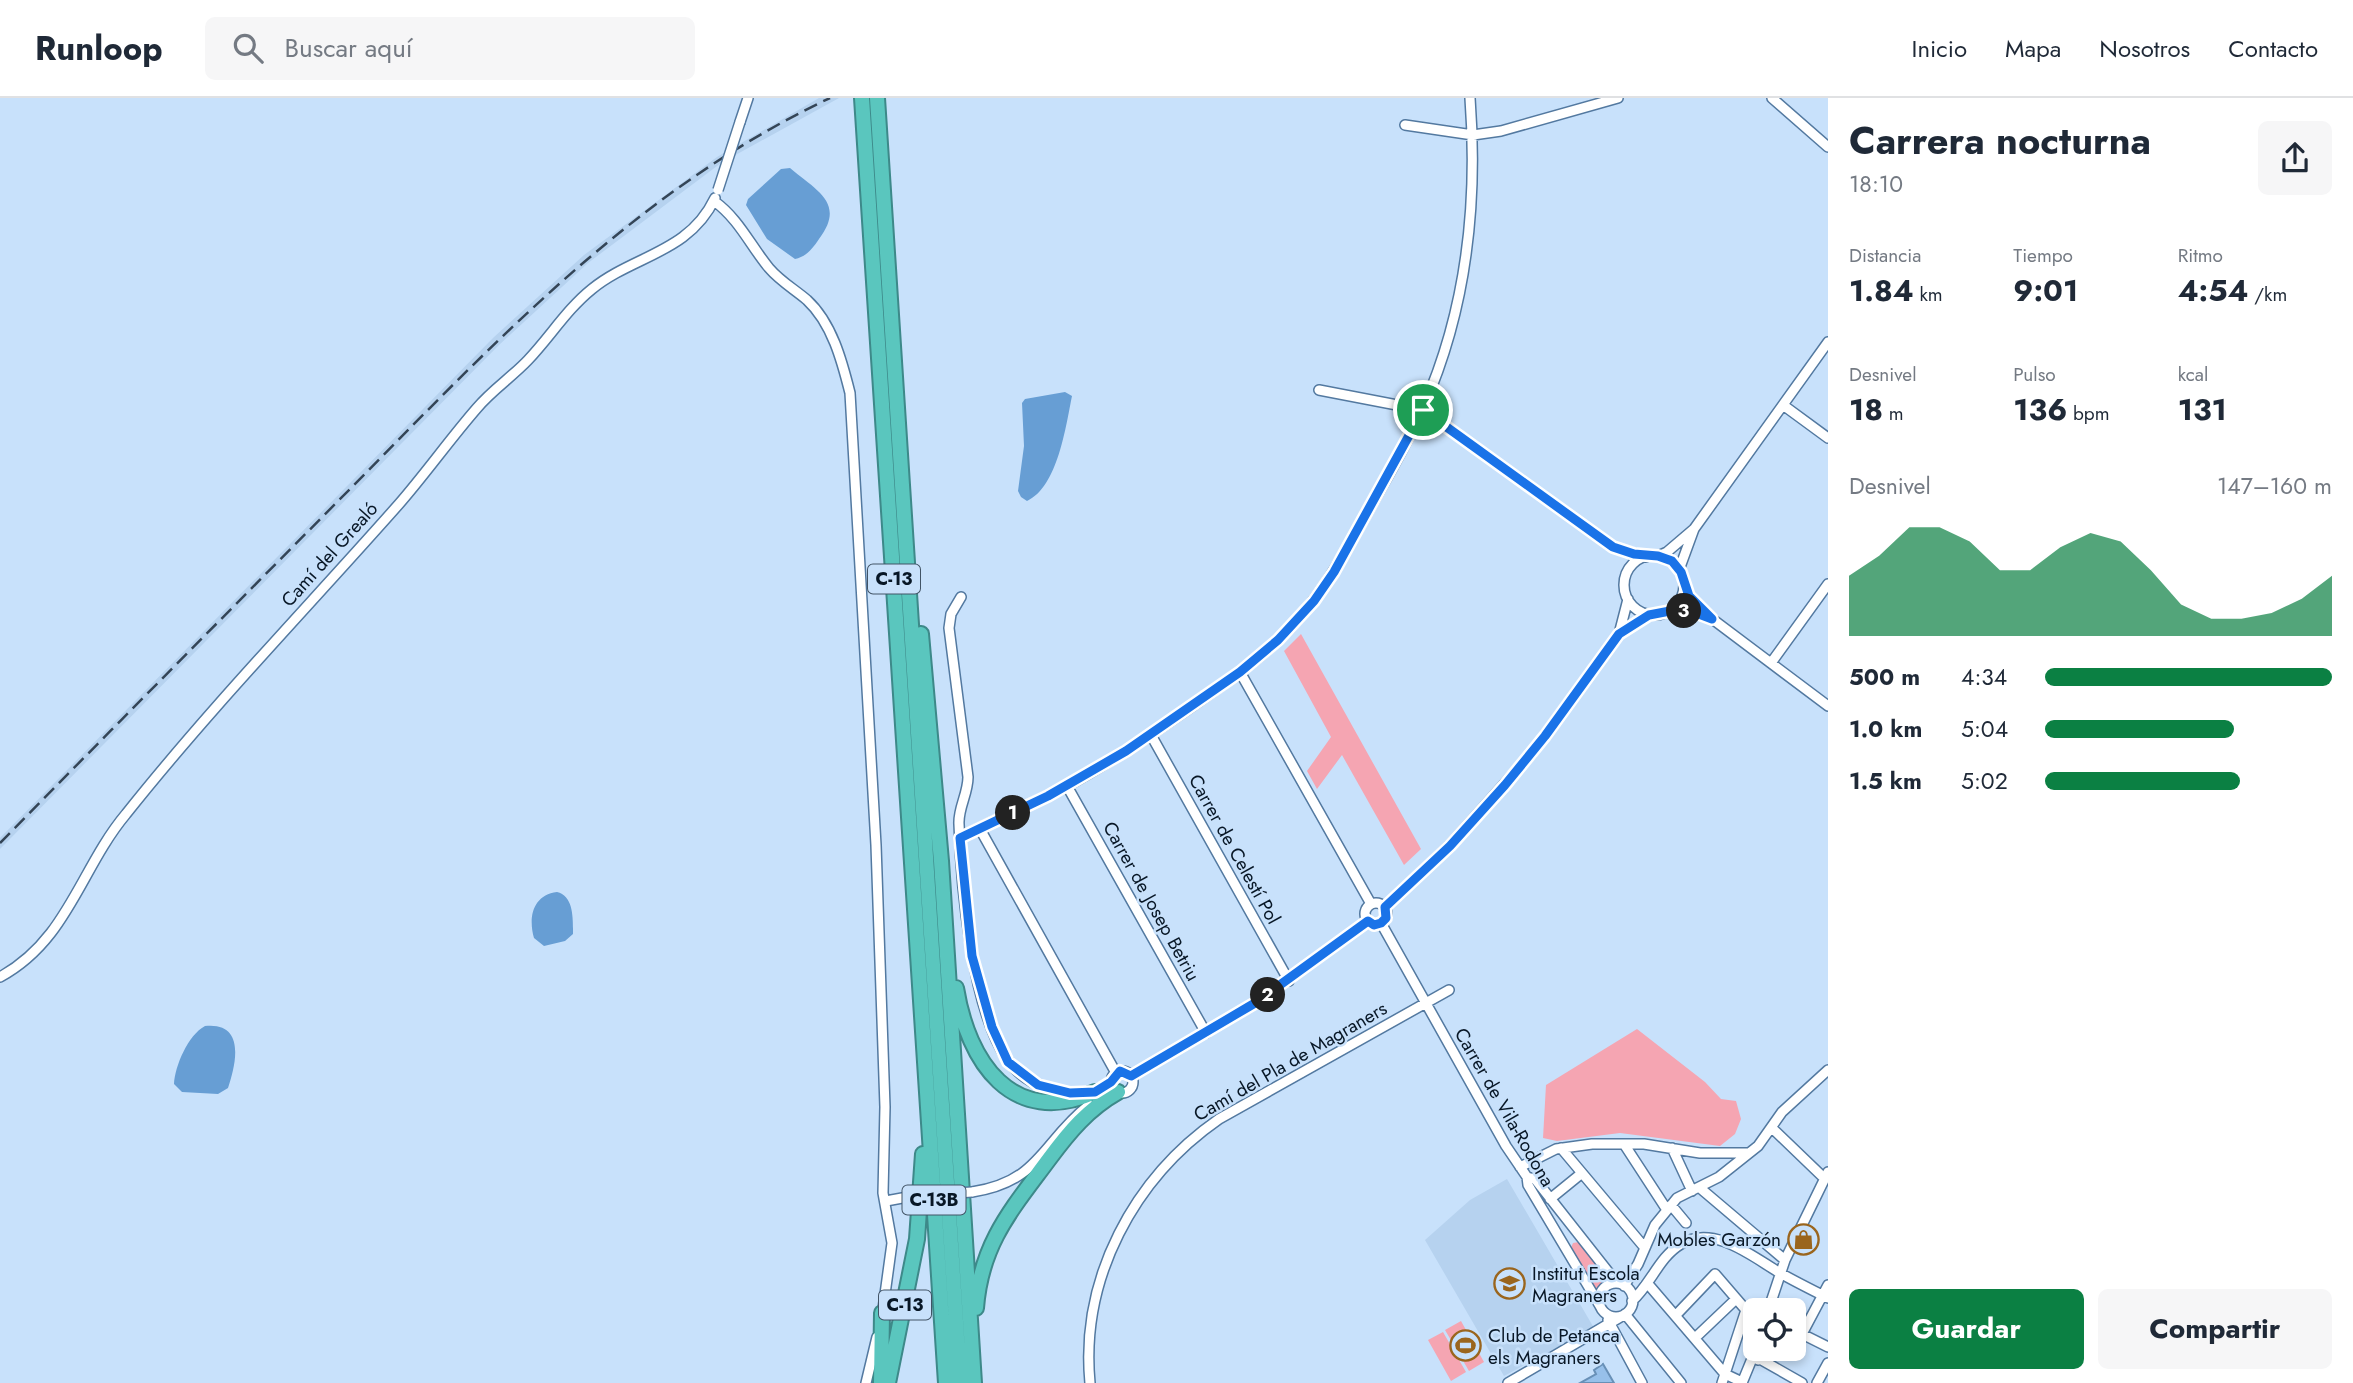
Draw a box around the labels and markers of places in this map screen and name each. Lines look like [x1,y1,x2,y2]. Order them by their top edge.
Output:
pin [1393,380,1453,440]
pin: 3 [1666,594,1702,628]
pin: 1 [996,796,1030,830]
pin: 2 [1250,978,1286,1012]
shop icon: Mobles Garzón [1787,1222,1821,1256]
place label: Mobles Garzón [1657,1226,1781,1253]
place label: Institut Escola Magraners [1532,1260,1640,1309]
school or university icon: Institut Escola Magraners [1492,1267,1526,1301]
place label: Club de Petanca els Magraners [1488,1322,1620,1371]
sports icon: Club de Petanca els Magraners [1448,1329,1482,1363]

